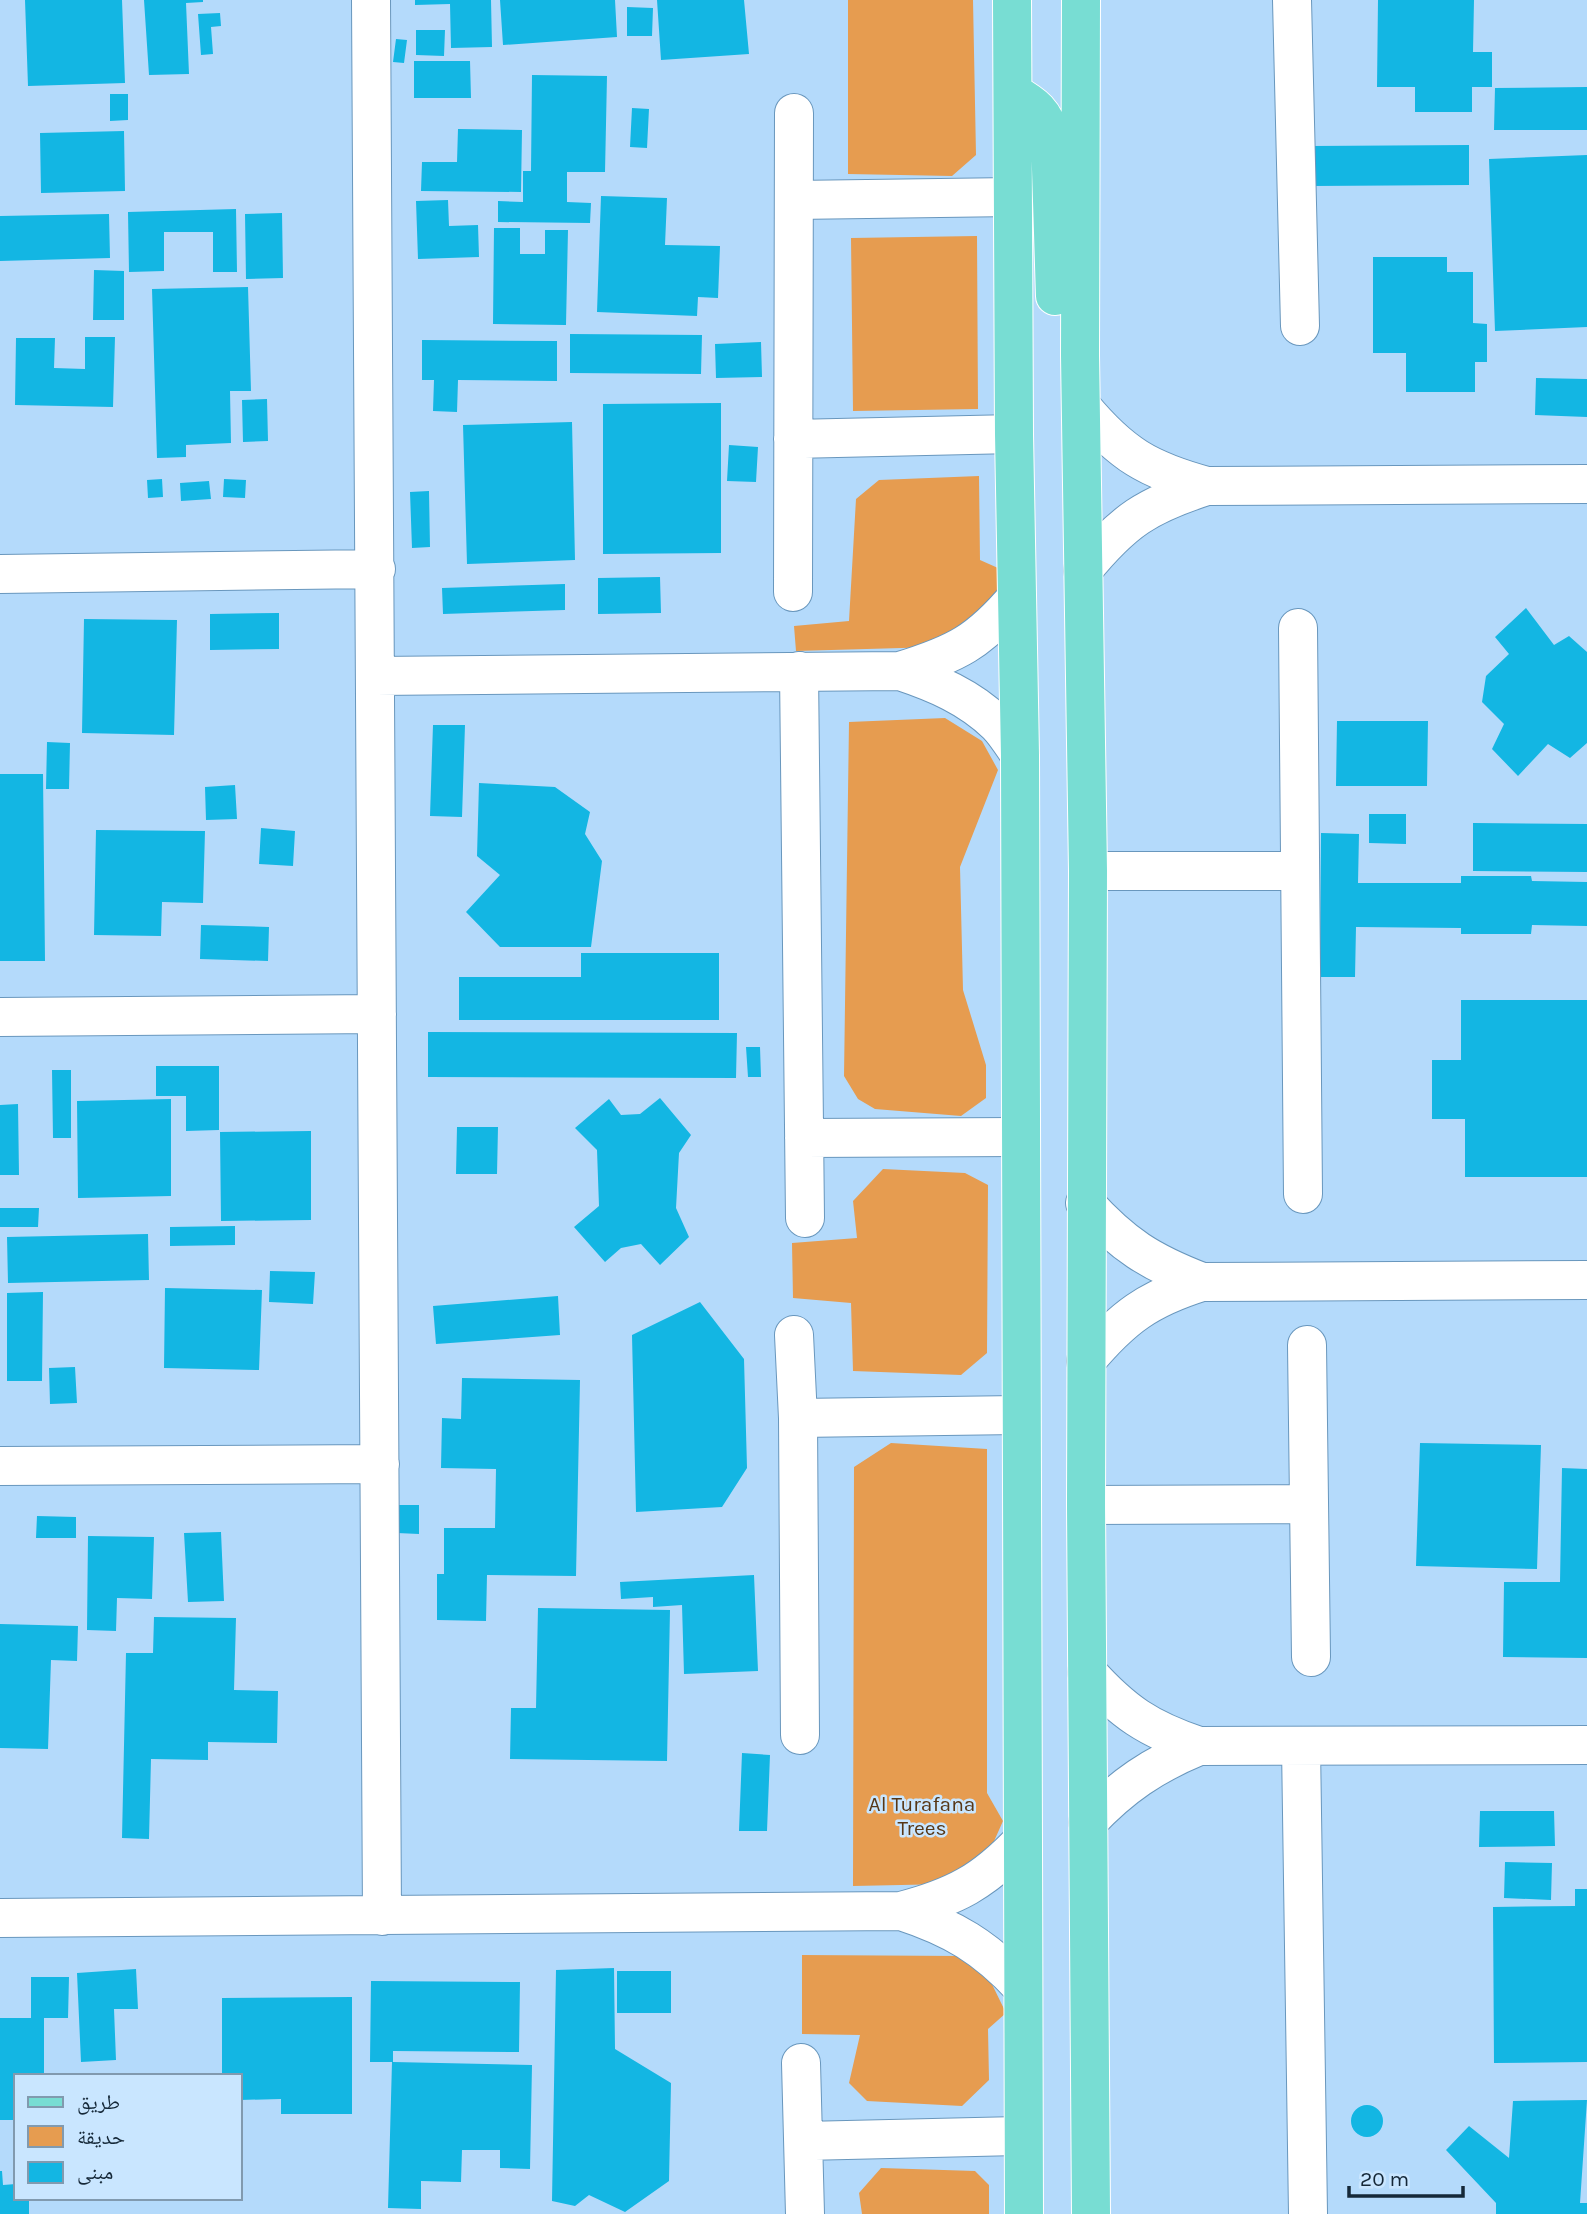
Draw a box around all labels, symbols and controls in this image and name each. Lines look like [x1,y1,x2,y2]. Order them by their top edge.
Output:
park label: Al Turafana Trees [869,1792,975,1840]
legend [14,2074,242,2200]
text: طريق [77,2090,120,2115]
text: حديقة [77,2125,125,2149]
scale bar [1349,2154,1463,2198]
text: مبنى [77,2160,113,2185]
text: 20 m [1360,2167,1409,2191]

